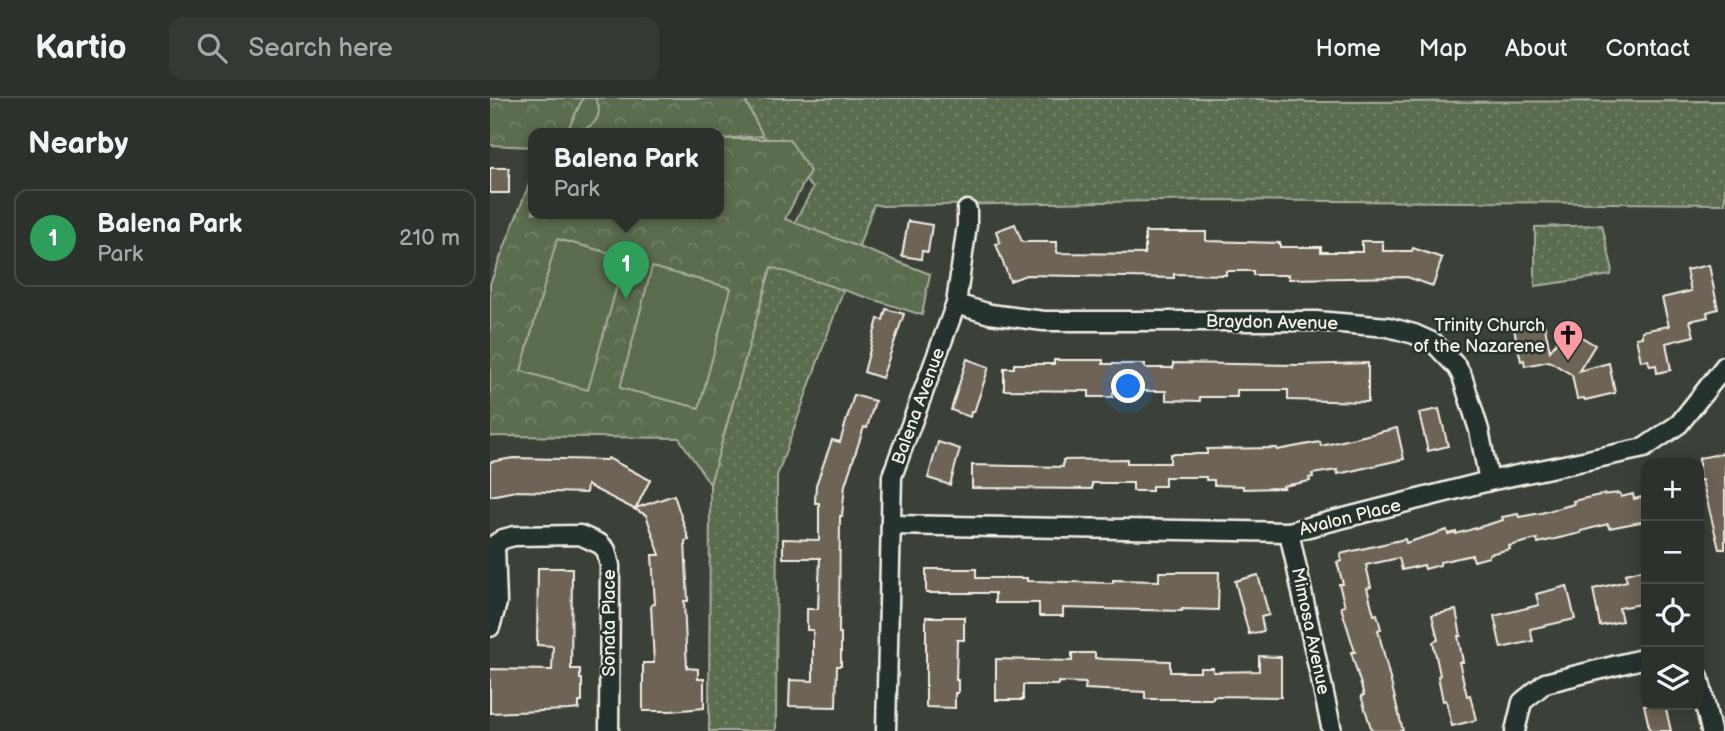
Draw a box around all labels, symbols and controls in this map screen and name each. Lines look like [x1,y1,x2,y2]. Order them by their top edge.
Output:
search box [169,17,659,80]
text: Kartio [35,28,127,68]
icon: search [193,29,231,67]
text: Search here [249,33,393,64]
text: Home [1316,34,1381,63]
text: Map [1419,34,1467,63]
text: About [1505,34,1567,63]
text: Contact [1605,34,1690,63]
text: Nearby [28,126,128,162]
popup [528,128,724,219]
text: Balena Park [553,144,699,175]
text: Park [553,175,600,203]
text: Balena Park [97,209,242,240]
text: 1 [48,224,58,252]
text: 210 m [399,224,460,252]
text: Park [97,240,143,268]
pin: 1 [603,241,649,299]
street label: Braydon Avenue [1206,311,1339,334]
place label: Trinity Church of the Nazarene [1413,315,1545,357]
church icon: Trinity Church of the Nazarene [1551,318,1585,362]
street label: Balena Avenue [888,345,949,467]
your location [1111,369,1145,403]
map controls [1641,458,1704,710]
button: + [1641,458,1704,521]
street label: Avalon Place [1297,495,1403,540]
button: − [1641,521,1704,584]
street label: Mimosa Avenue [1287,566,1334,697]
street label: Sonata Place [599,569,620,677]
button: locate [1641,584,1704,647]
button: layers [1641,647,1704,710]

